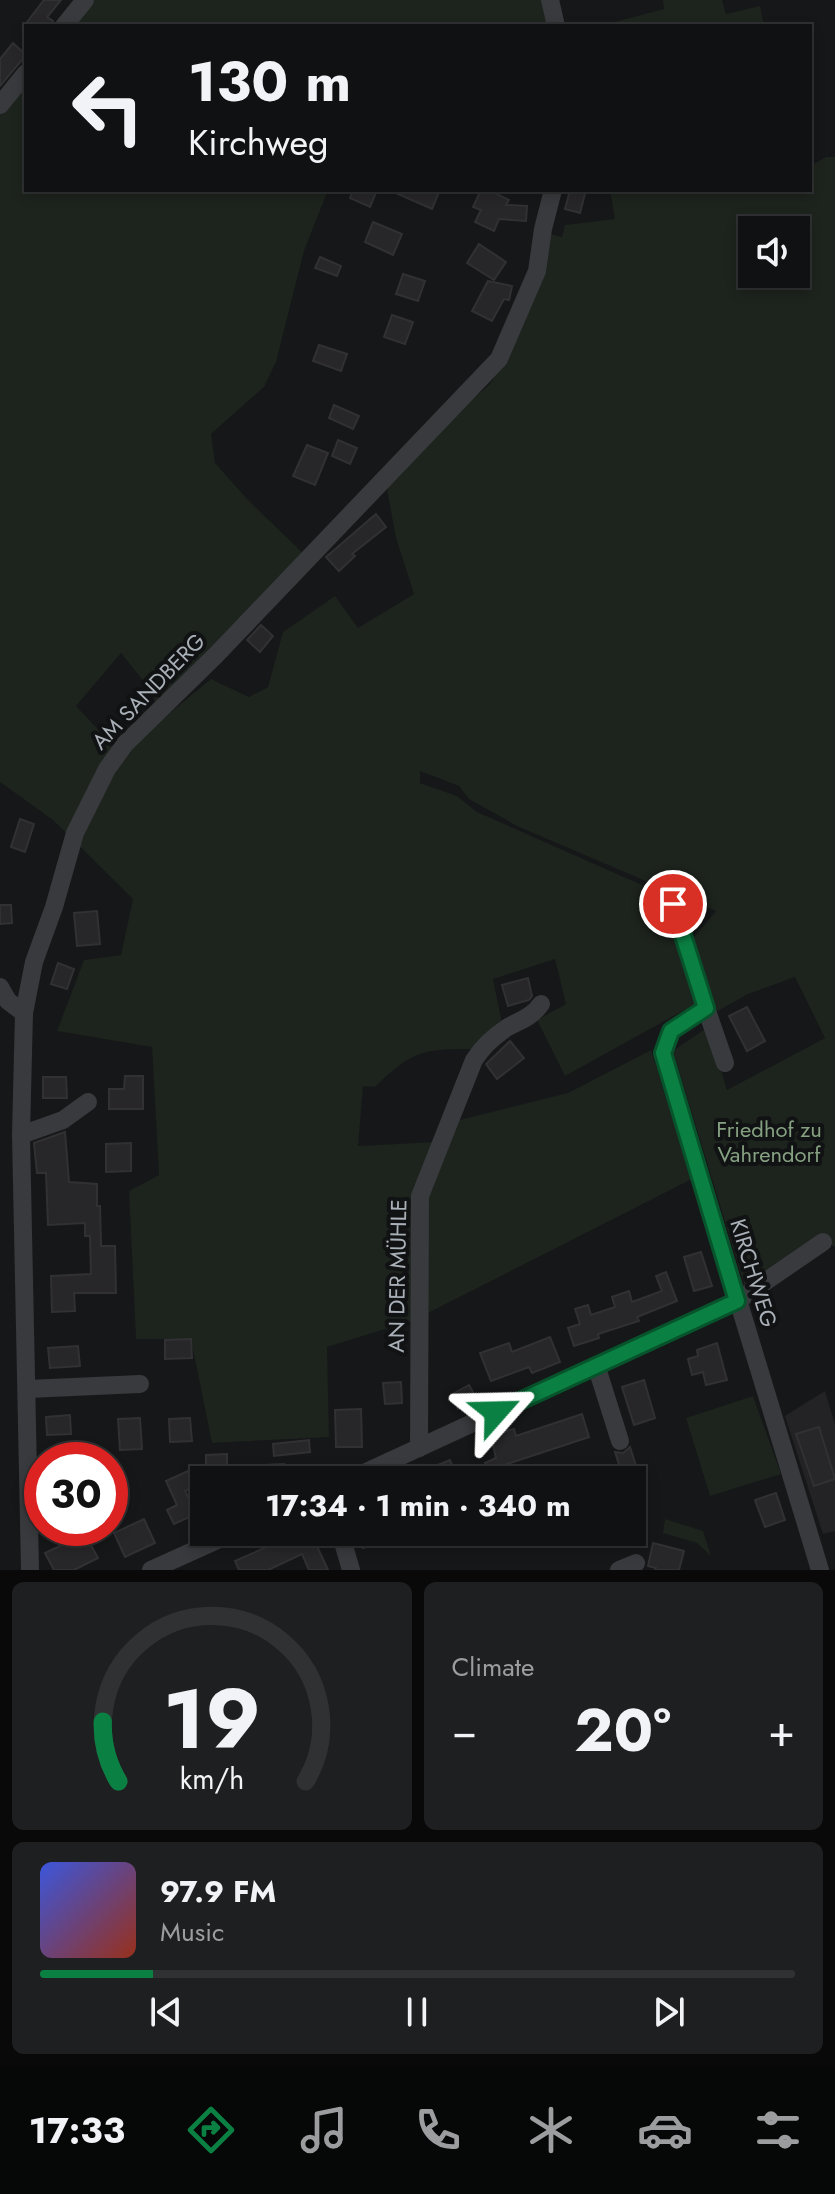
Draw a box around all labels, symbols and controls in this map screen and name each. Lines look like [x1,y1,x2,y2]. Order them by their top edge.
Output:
text: 130 m [188,41,351,122]
icon: left [56,56,160,160]
text: Kirchweg [188,116,328,168]
map controls [738,216,810,288]
button: sound [738,216,810,288]
street label: AM SANDBERG [84,625,212,757]
pin [639,870,707,938]
icon: arrive [651,882,695,926]
park label: Friedhof zu Vahrendorf [716,1113,822,1170]
street label: AN DER MÜHLE [380,1199,414,1353]
street label: KIRCHWEG [722,1215,786,1331]
position arrow [454,1370,538,1454]
speed limit sign: 30 [24,1442,128,1546]
text: 17:34 · 1 min · 340 m [265,1484,571,1527]
text: Climate [452,1648,534,1686]
text: 19 [163,1659,261,1779]
text: 20° [574,1687,671,1774]
text: − [452,1699,477,1763]
text: + [768,1699,795,1763]
text: km/h [179,1758,244,1800]
text: 97.9 FM [160,1870,276,1913]
text: Music [160,1913,224,1951]
icon: previous [144,1990,188,2034]
icon: pause [395,1990,439,2034]
icon: next [647,1990,691,2034]
icon: directions [183,2102,239,2158]
icon: music [296,2102,352,2158]
icon: phone [410,2102,466,2158]
icon: climate [523,2102,579,2158]
icon: car [637,2102,693,2158]
icon: filters [750,2102,806,2158]
text: 17:33 [29,2104,125,2156]

